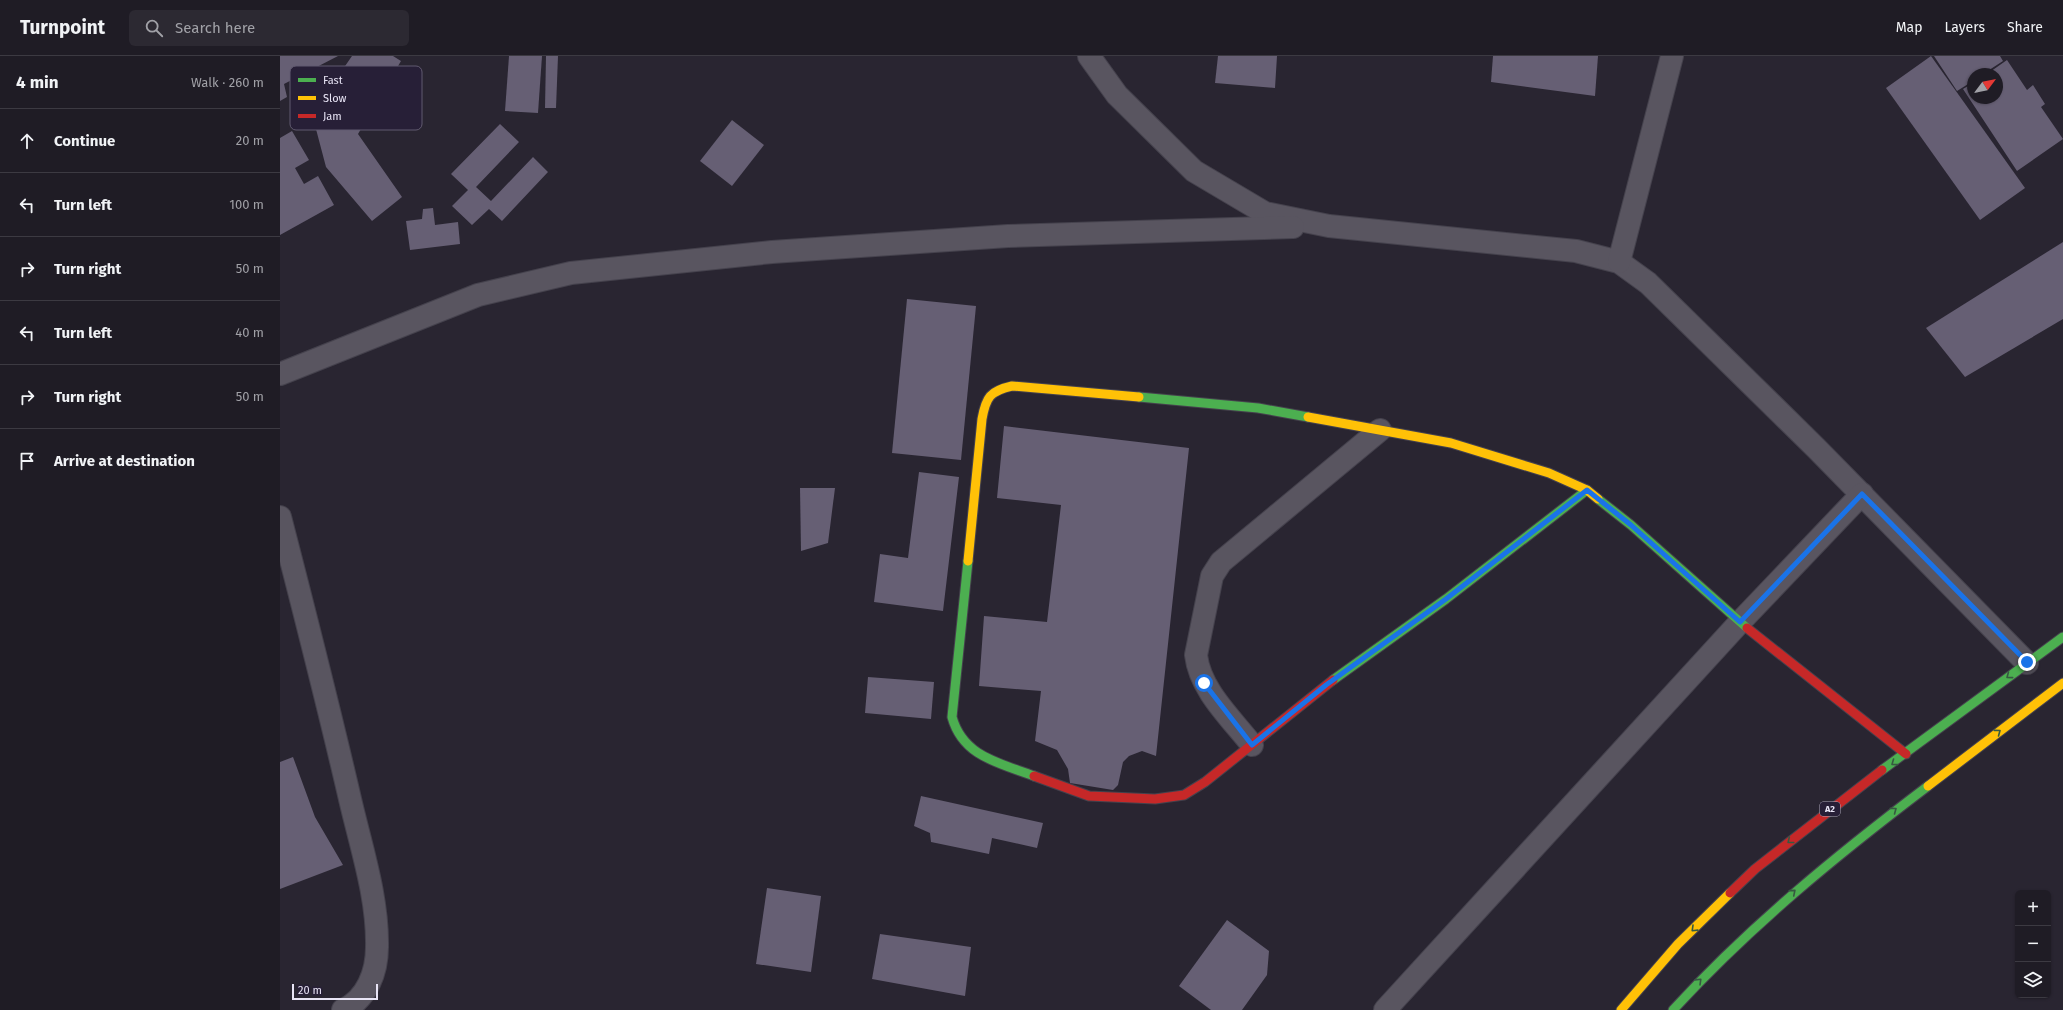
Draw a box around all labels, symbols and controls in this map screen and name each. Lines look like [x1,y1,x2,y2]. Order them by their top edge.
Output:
search box [129,10,409,46]
text: Turnpoint [20,16,105,39]
icon: search [143,17,165,39]
text: Search here [175,19,255,37]
text: Map [1896,19,1922,36]
text: Layers [1944,19,1985,36]
text: Share [2007,19,2043,36]
legend [290,66,422,130]
north arrow [1967,68,2003,104]
text: 4 min [16,72,59,93]
text: Fast [323,74,343,87]
text: Walk · 260 m [191,75,264,90]
text: Slow [323,92,347,105]
text: Jam [323,110,342,123]
icon: ahead [16,130,38,152]
text: Continue [54,132,115,150]
text: 20 m [236,133,264,148]
icon: left [16,194,38,216]
text: Turn left [54,196,112,214]
text: 100 m [229,197,264,212]
icon: right [16,258,38,280]
text: Turn right [54,260,121,278]
text: 50 m [236,261,264,276]
icon: left [16,322,38,344]
text: Turn left [54,324,112,342]
text: 40 m [235,325,264,340]
icon: right [16,386,38,408]
text: Turn right [54,388,121,406]
text: 50 m [236,389,264,404]
icon: arrive [16,450,38,472]
text: Arrive at destination [54,452,195,470]
route end [2018,653,2036,671]
one-way arrow [2006,672,2013,679]
route start [1195,674,1213,692]
one-way arrow [1994,730,2001,737]
one-way arrow [1891,758,1898,765]
road number: A2 [1820,802,1840,816]
one-way arrow [1890,808,1897,815]
one-way arrow [1788,837,1795,844]
one-way arrow [1788,889,1796,896]
map controls [2015,890,2051,998]
button: + [2015,890,2051,926]
one-way arrow [1691,924,1699,931]
button: − [2015,926,2051,962]
button: layers [2015,962,2051,998]
one-way arrow [1694,979,1702,986]
scale bar [292,982,378,1001]
text: 20 m [298,984,322,997]

